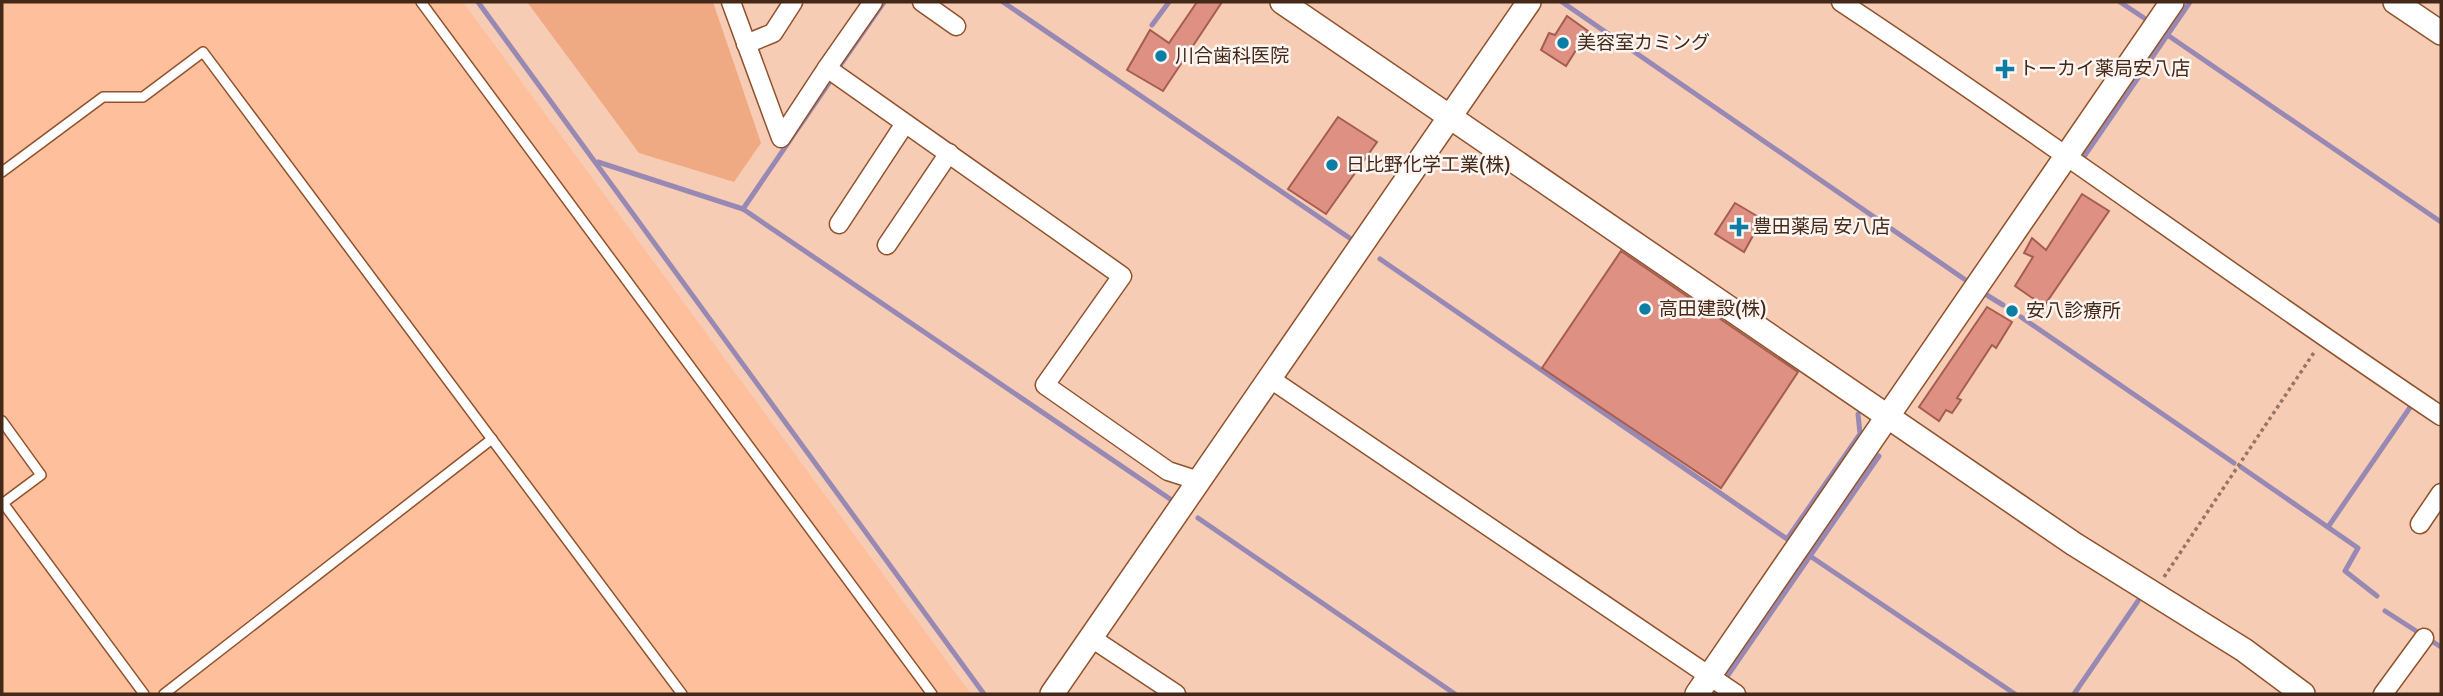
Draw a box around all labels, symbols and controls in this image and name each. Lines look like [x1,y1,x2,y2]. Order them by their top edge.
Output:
place label: 美容室カミング [1577,31,1710,55]
marker: 美容室カミング [1555,35,1571,51]
place label: 川合歯科医院 [1175,44,1289,68]
marker: 川合歯科医院 [1153,48,1169,64]
place label: トーカイ薬局安八店 [2019,57,2190,81]
marker: トーカイ薬局安八店 [1997,61,2013,77]
place label: 日比野化学工業(株) [1346,153,1511,177]
marker: 日比野化学工業(株) [1324,157,1340,173]
place label: 豊田薬局 安八店 [1753,215,1890,239]
marker: 豊田薬局 安八店 [1731,219,1747,235]
place label: 高田建設(株) [1659,297,1767,321]
place label: 安八診療所 [2026,299,2121,323]
marker: 高田建設(株) [1637,301,1653,317]
marker: 安八診療所 [2004,303,2020,319]

